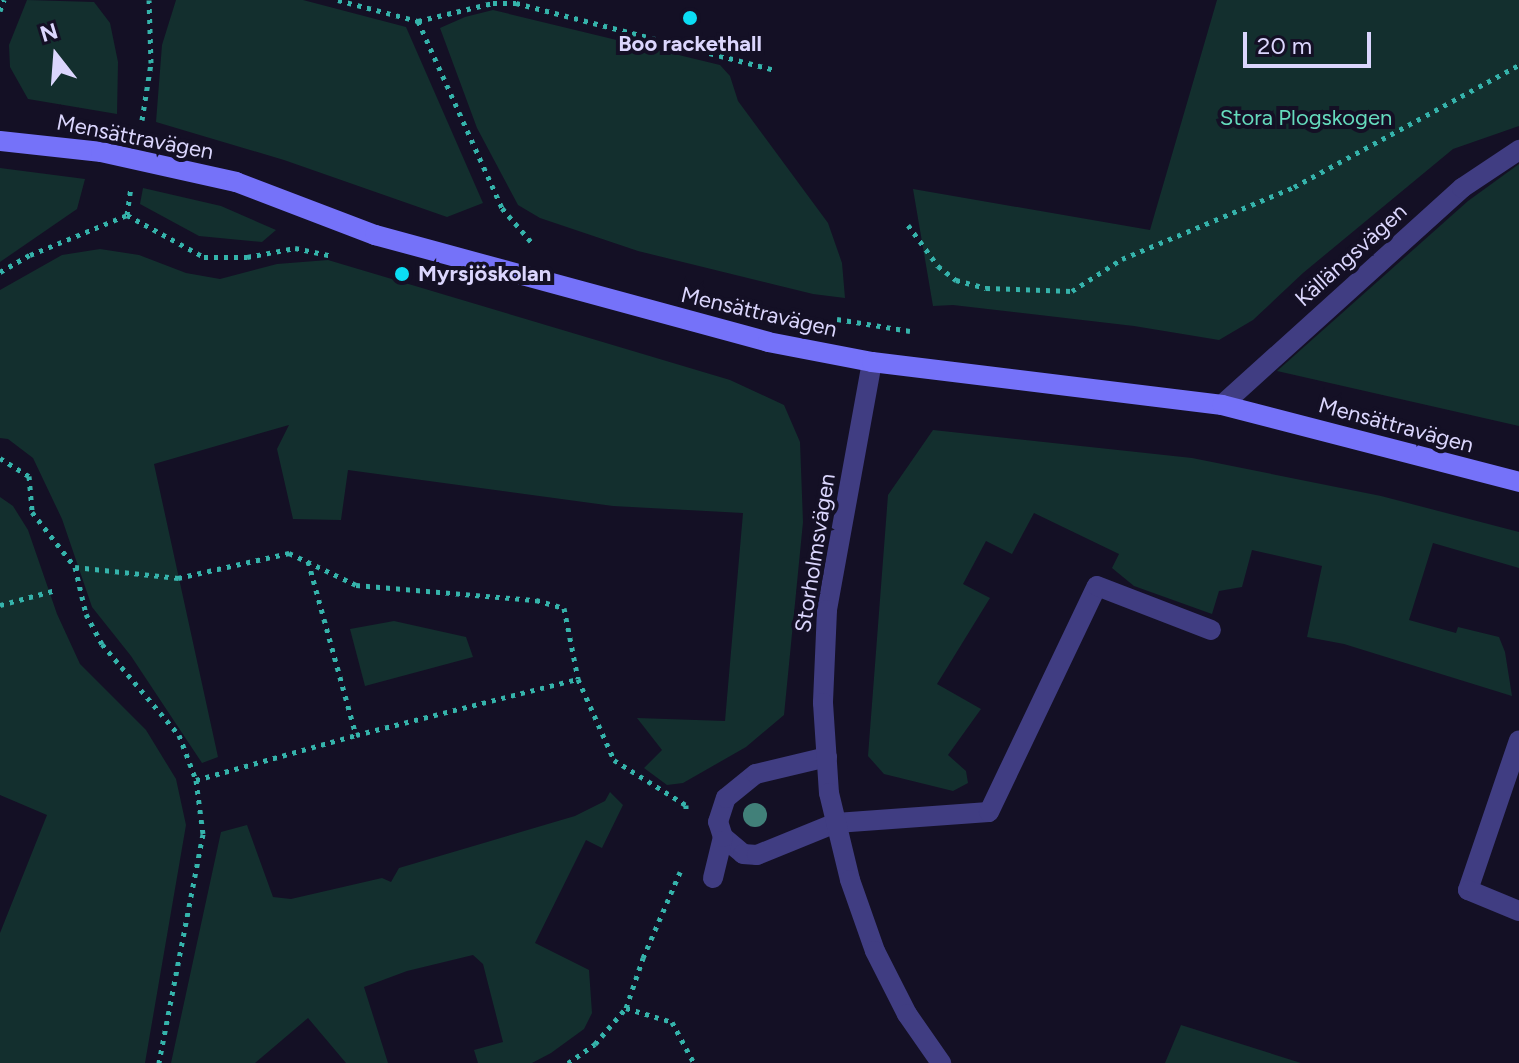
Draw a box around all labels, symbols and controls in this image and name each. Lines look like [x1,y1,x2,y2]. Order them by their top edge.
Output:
marker: Boo rackethall [681,9,699,27]
north arrow [16,16,96,96]
scale bar [1247,16,1375,66]
text: N [37,17,61,48]
place label: Boo rackethall [618,31,762,57]
text: 20 m [1257,31,1312,60]
park label: Stora Plogskogen [1220,105,1392,131]
street label: Mensättravägen [54,109,216,165]
street label: Källängsvägen [1290,198,1412,312]
place label: Myrsjöskolan [418,261,551,287]
marker: Myrsjöskolan [393,265,411,283]
street label: Mensättravägen [678,281,840,343]
street label: Mensättravägen [1316,392,1476,458]
street label: Storholmsvägen [789,472,841,634]

